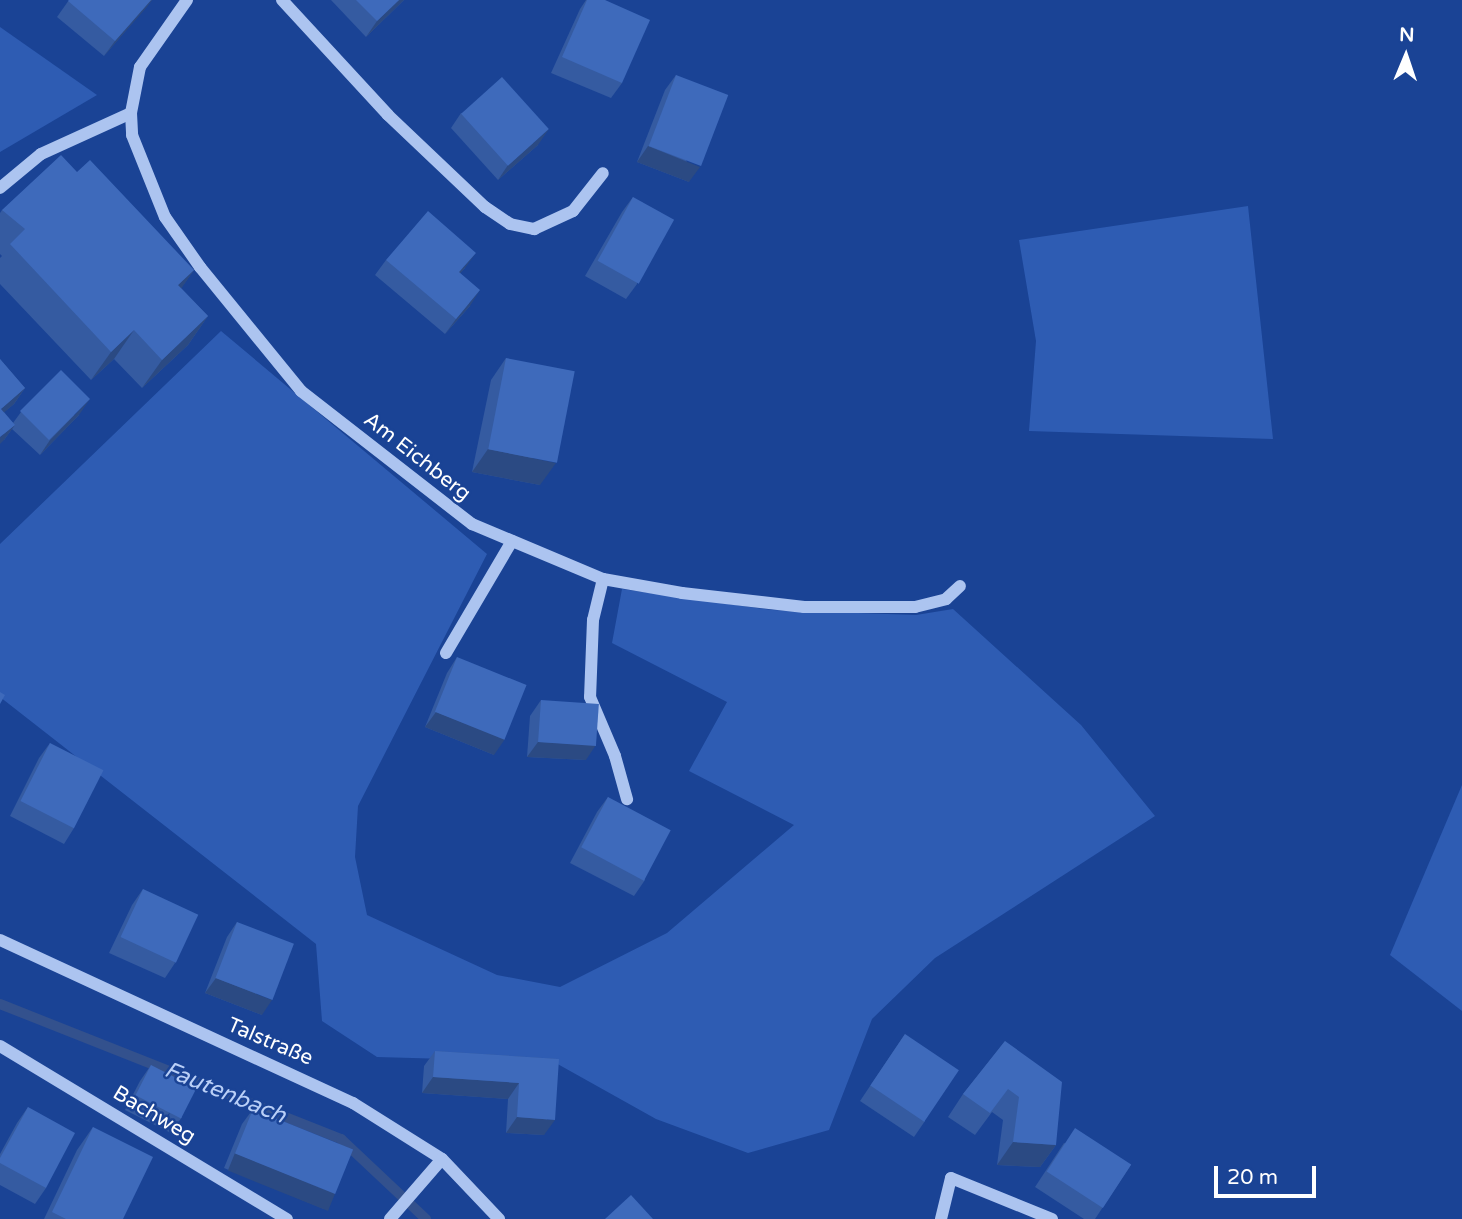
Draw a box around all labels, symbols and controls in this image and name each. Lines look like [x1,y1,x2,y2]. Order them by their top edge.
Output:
north arrow [1371,21,1441,91]
text: N [1399,24,1415,46]
street label: Am Eichberg [358,407,476,507]
street label: Talstraße [223,1013,317,1071]
water label: Fautenbach [160,1056,290,1130]
street label: Bachweg [108,1081,200,1149]
scale bar [1217,1152,1318,1196]
text: 20 m [1227,1165,1278,1190]

